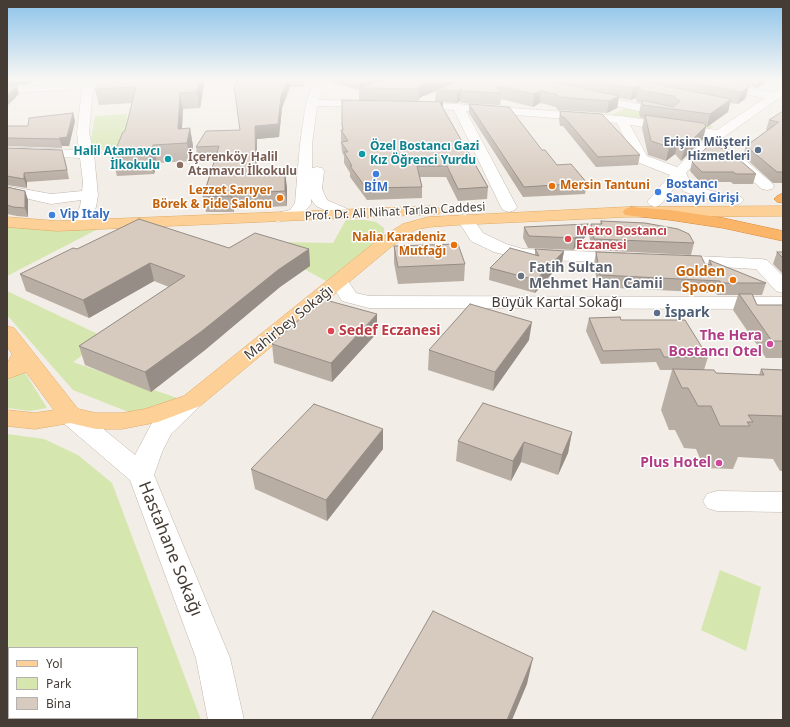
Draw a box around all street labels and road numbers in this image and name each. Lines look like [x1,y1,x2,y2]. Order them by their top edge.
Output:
street label: Prof. Dr. Ali Nihat Tarlan Caddesi [304,200,486,224]
street label: Mahirbey Sokağı [241,282,337,364]
street label: Büyük Kartal Sokağı [492,295,622,311]
street label: Hastahane Sokağı [134,479,206,619]

